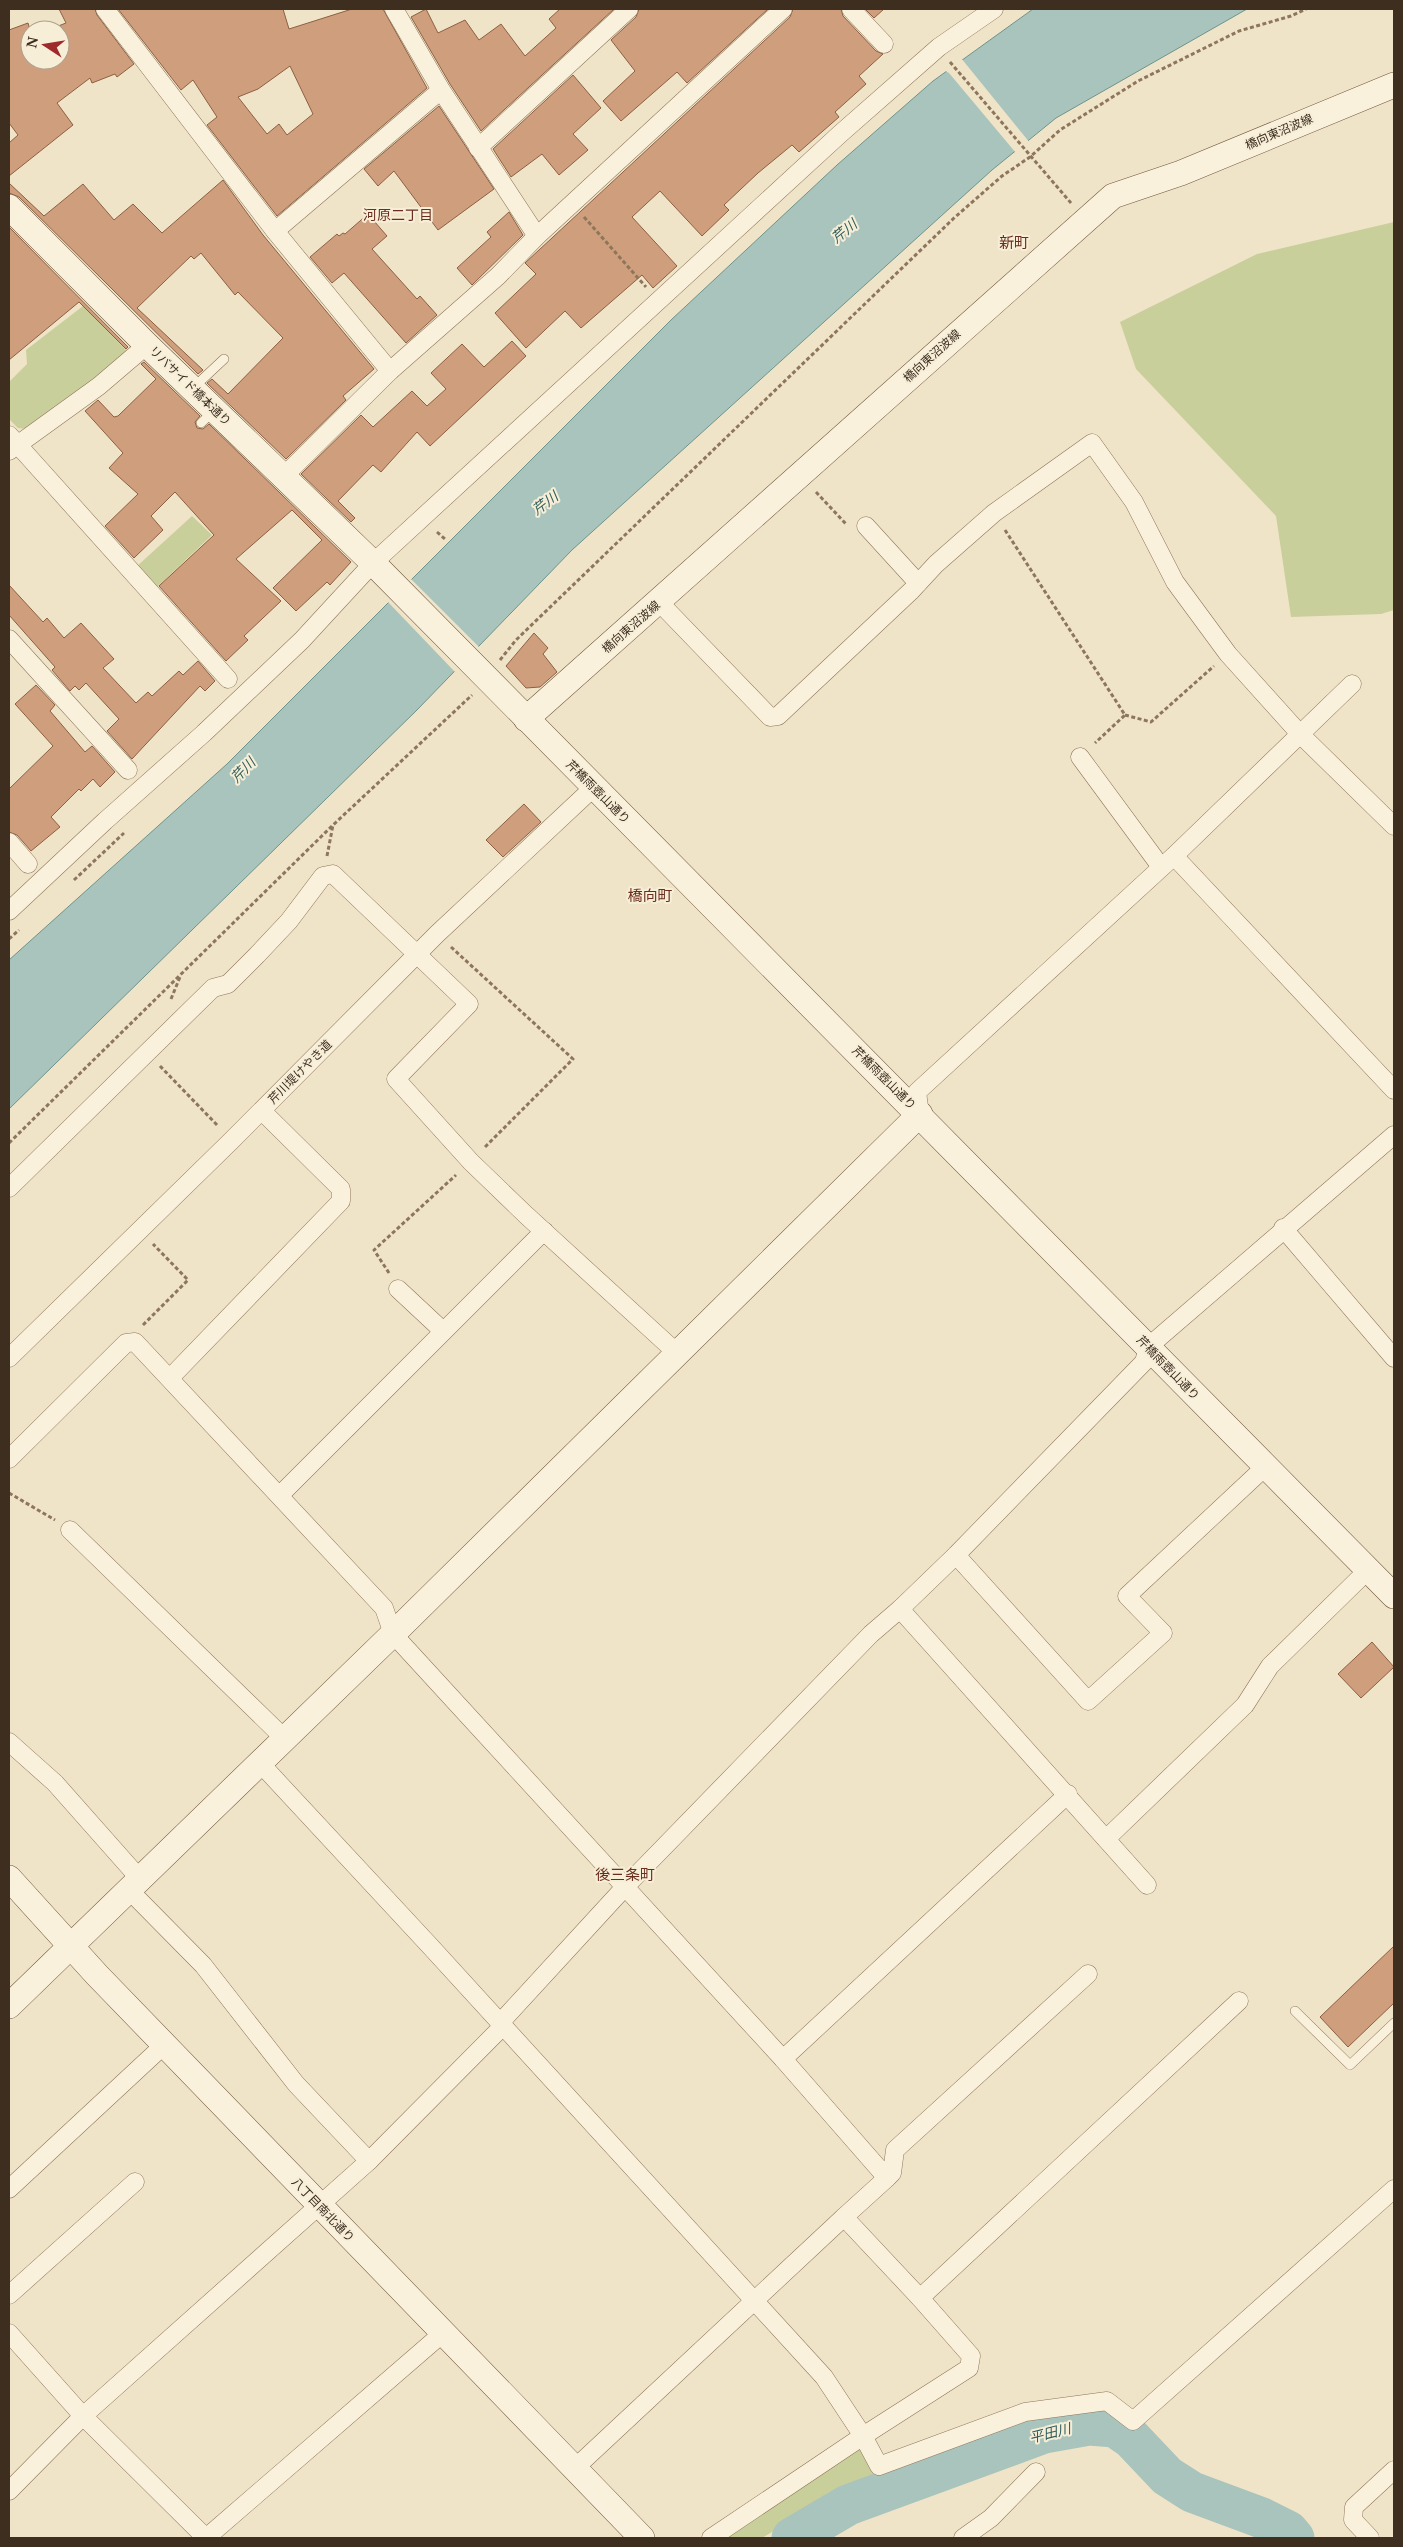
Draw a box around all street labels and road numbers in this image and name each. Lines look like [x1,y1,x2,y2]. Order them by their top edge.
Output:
street label: 橋向東沼波線 [1242,110,1315,153]
street label: 橋向東沼波線 [899,325,964,386]
street label: リバサイド橋本通り [146,342,235,429]
street label: 橋向東沼波線 [598,597,663,657]
street label: 芹橋雨壺山通り [563,756,634,827]
street label: 芹川堤けやき道 [264,1036,335,1107]
street label: 芹橋雨壺山通り [849,1042,920,1113]
street label: 芹橋雨壺山通り [1133,1332,1204,1404]
street label: 八丁目南北通り [288,2174,359,2246]

